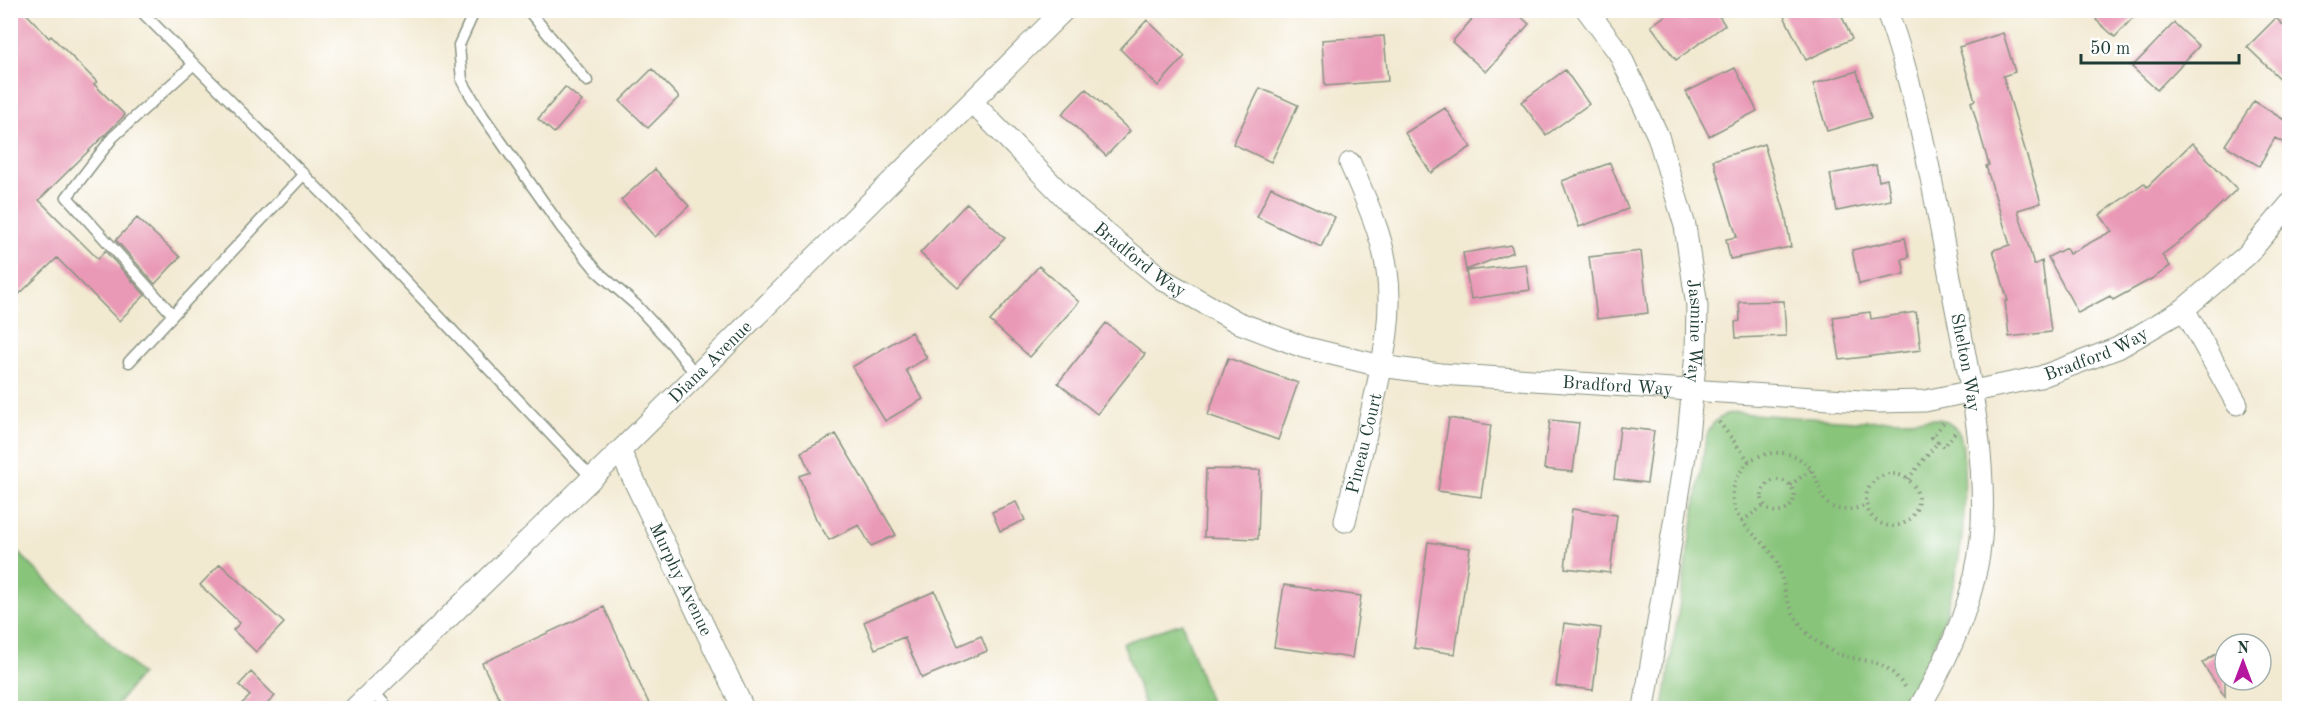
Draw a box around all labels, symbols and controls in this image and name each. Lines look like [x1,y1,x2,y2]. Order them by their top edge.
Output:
scale bar [2081,27,2238,65]
text: 50 m [2090,40,2130,58]
street label: Bradford Way [1090,219,1189,301]
street label: Jasmine Way [1683,278,1705,384]
street label: Shelton Way [1947,312,1983,414]
street label: Diana Avenue [666,318,756,407]
street label: Bradford Way [2042,324,2152,385]
street label: Bradford Way [1562,374,1674,399]
street label: Pineau Court [1344,391,1385,496]
street label: Murphy Avenue [646,520,715,639]
north arrow [2213,632,2273,692]
text: N [2237,641,2250,657]

